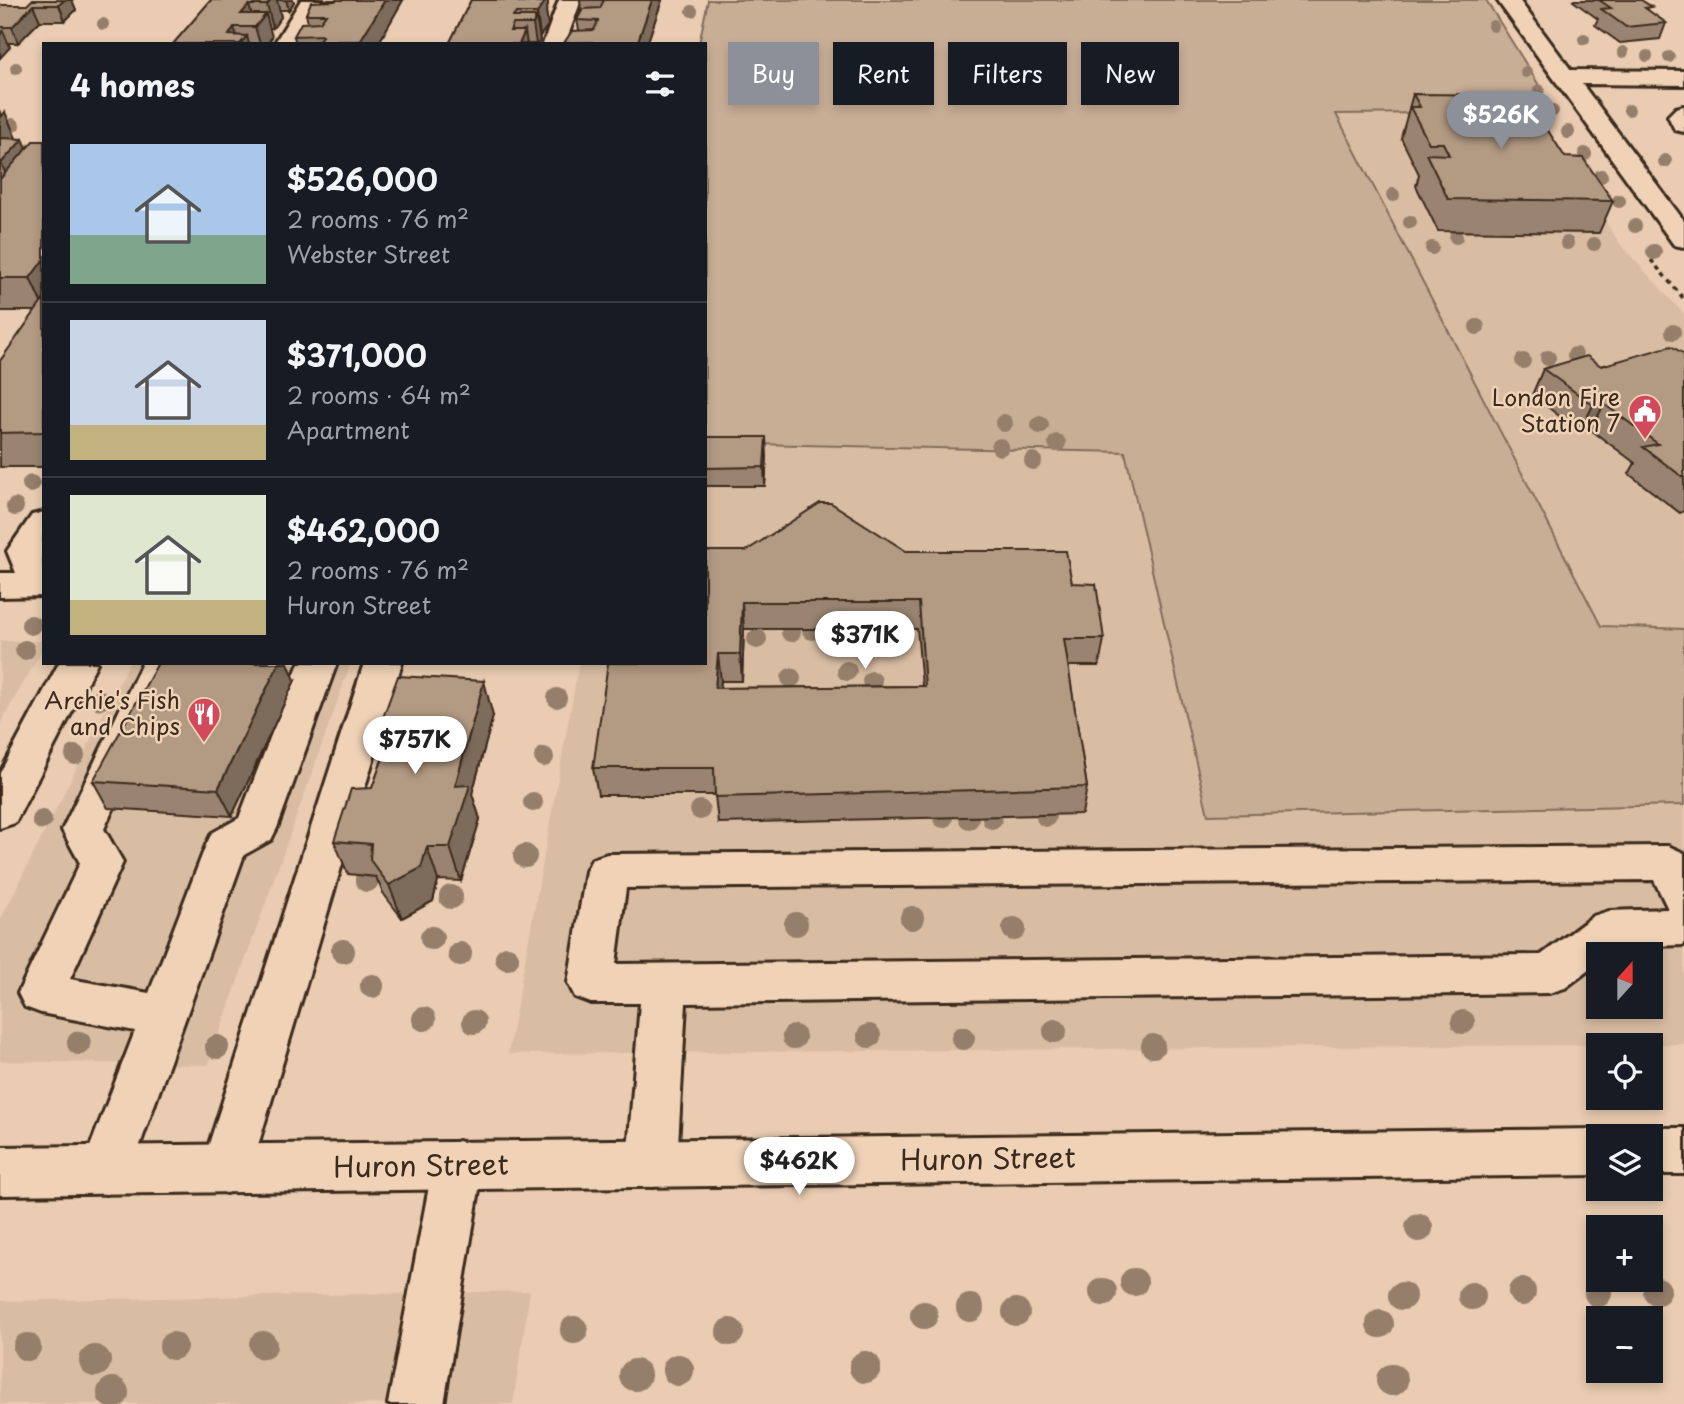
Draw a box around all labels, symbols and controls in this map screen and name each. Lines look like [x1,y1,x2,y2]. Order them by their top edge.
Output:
chip: Buy [728,42,819,105]
chip: Rent [833,42,934,105]
chip: Filters [948,42,1067,105]
chip: New [1081,42,1179,105]
text: 4 homes [70,62,195,107]
icon: filters [641,65,679,103]
pin: $526K [1452,92,1550,151]
text: $526K [1463,96,1539,131]
text: $526,000 [287,156,438,201]
icon: home [126,172,210,256]
text: 2 rooms · 76 m² [287,201,469,236]
text: Webster Street [287,236,450,271]
text: $371,000 [287,332,427,377]
icon: home [126,348,210,432]
text: 2 rooms · 64 m² [287,377,471,412]
place label: London Fire Station 7 [1492,379,1620,440]
public building icon: London Fire Station 7 [1626,392,1664,441]
text: Apartment [287,412,410,447]
text: $462,000 [287,507,440,552]
icon: home [126,523,210,607]
text: 2 rooms · 76 m² [287,552,469,587]
text: Huron Street [287,587,431,622]
pin: $371K [816,612,914,671]
text: $371K [831,616,899,651]
place label: Archie's Fish and Chips [44,682,180,743]
restaurant icon: Archie's Fish and Chips [185,695,223,744]
pin: $757K [366,716,464,776]
text: $757K [379,721,451,756]
north arrow [1586,942,1662,1018]
map controls [1586,942,1663,1383]
button: locate [1586,1033,1663,1110]
button: layers [1586,1124,1663,1201]
street label: Huron Street [900,1134,1076,1181]
pin: $462K [750,1138,848,1197]
street label: Huron Street [333,1141,509,1188]
text: $462K [760,1142,838,1177]
button: + [1586,1215,1663,1292]
button: − [1586,1306,1663,1383]

